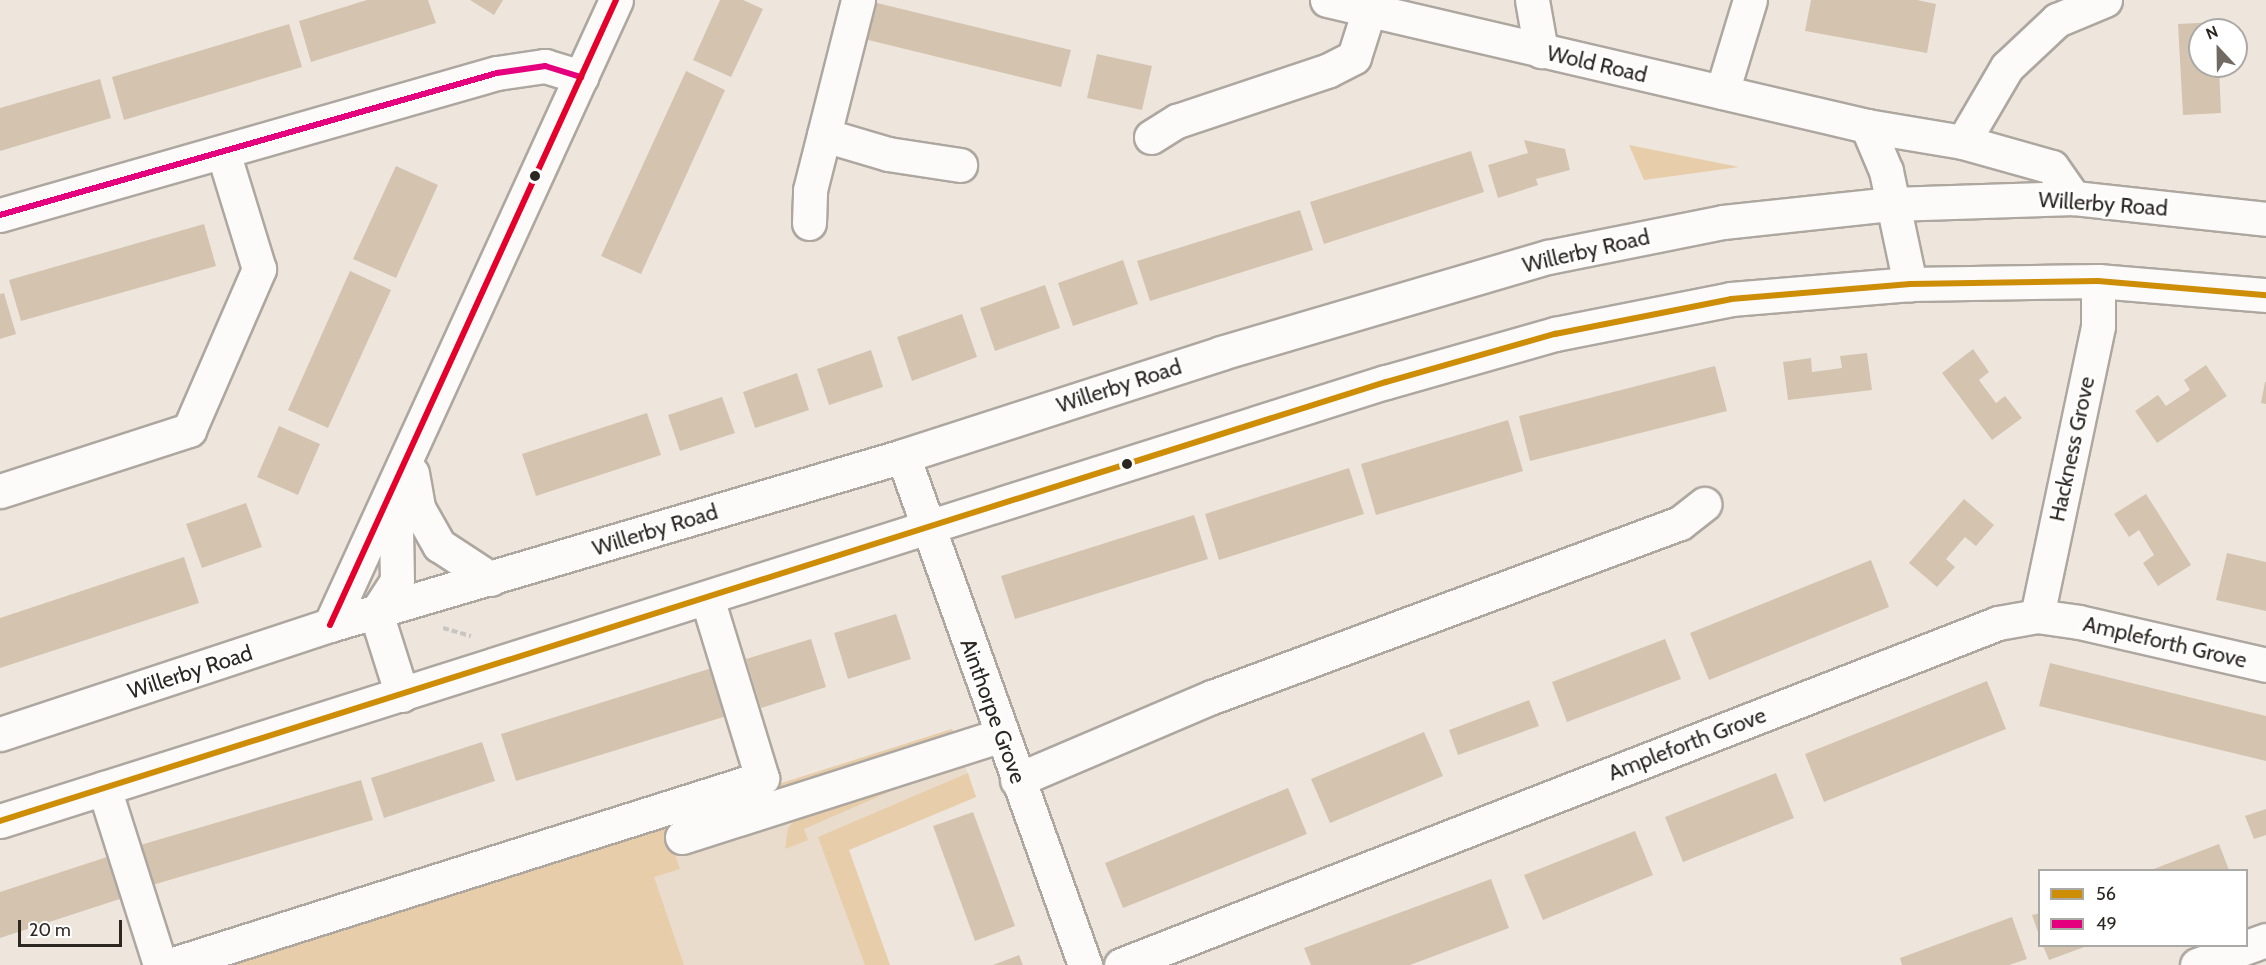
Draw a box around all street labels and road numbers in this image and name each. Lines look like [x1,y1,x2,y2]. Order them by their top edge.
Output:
street label: Wold Road [1544,40,1650,88]
street label: Willerby Road [2037,186,2169,222]
street label: Willerby Road [1520,224,1652,278]
street label: Willerby Road [1053,353,1185,419]
street label: Hackness Grove [2044,374,2100,524]
street label: Willerby Road [589,498,721,562]
street label: Ampleforth Grove [2081,610,2249,674]
street label: Ainthorpe Grove [955,635,1031,787]
street label: Willerby Road [124,639,256,705]
street label: Ampleforth Grove [1604,702,1770,786]

